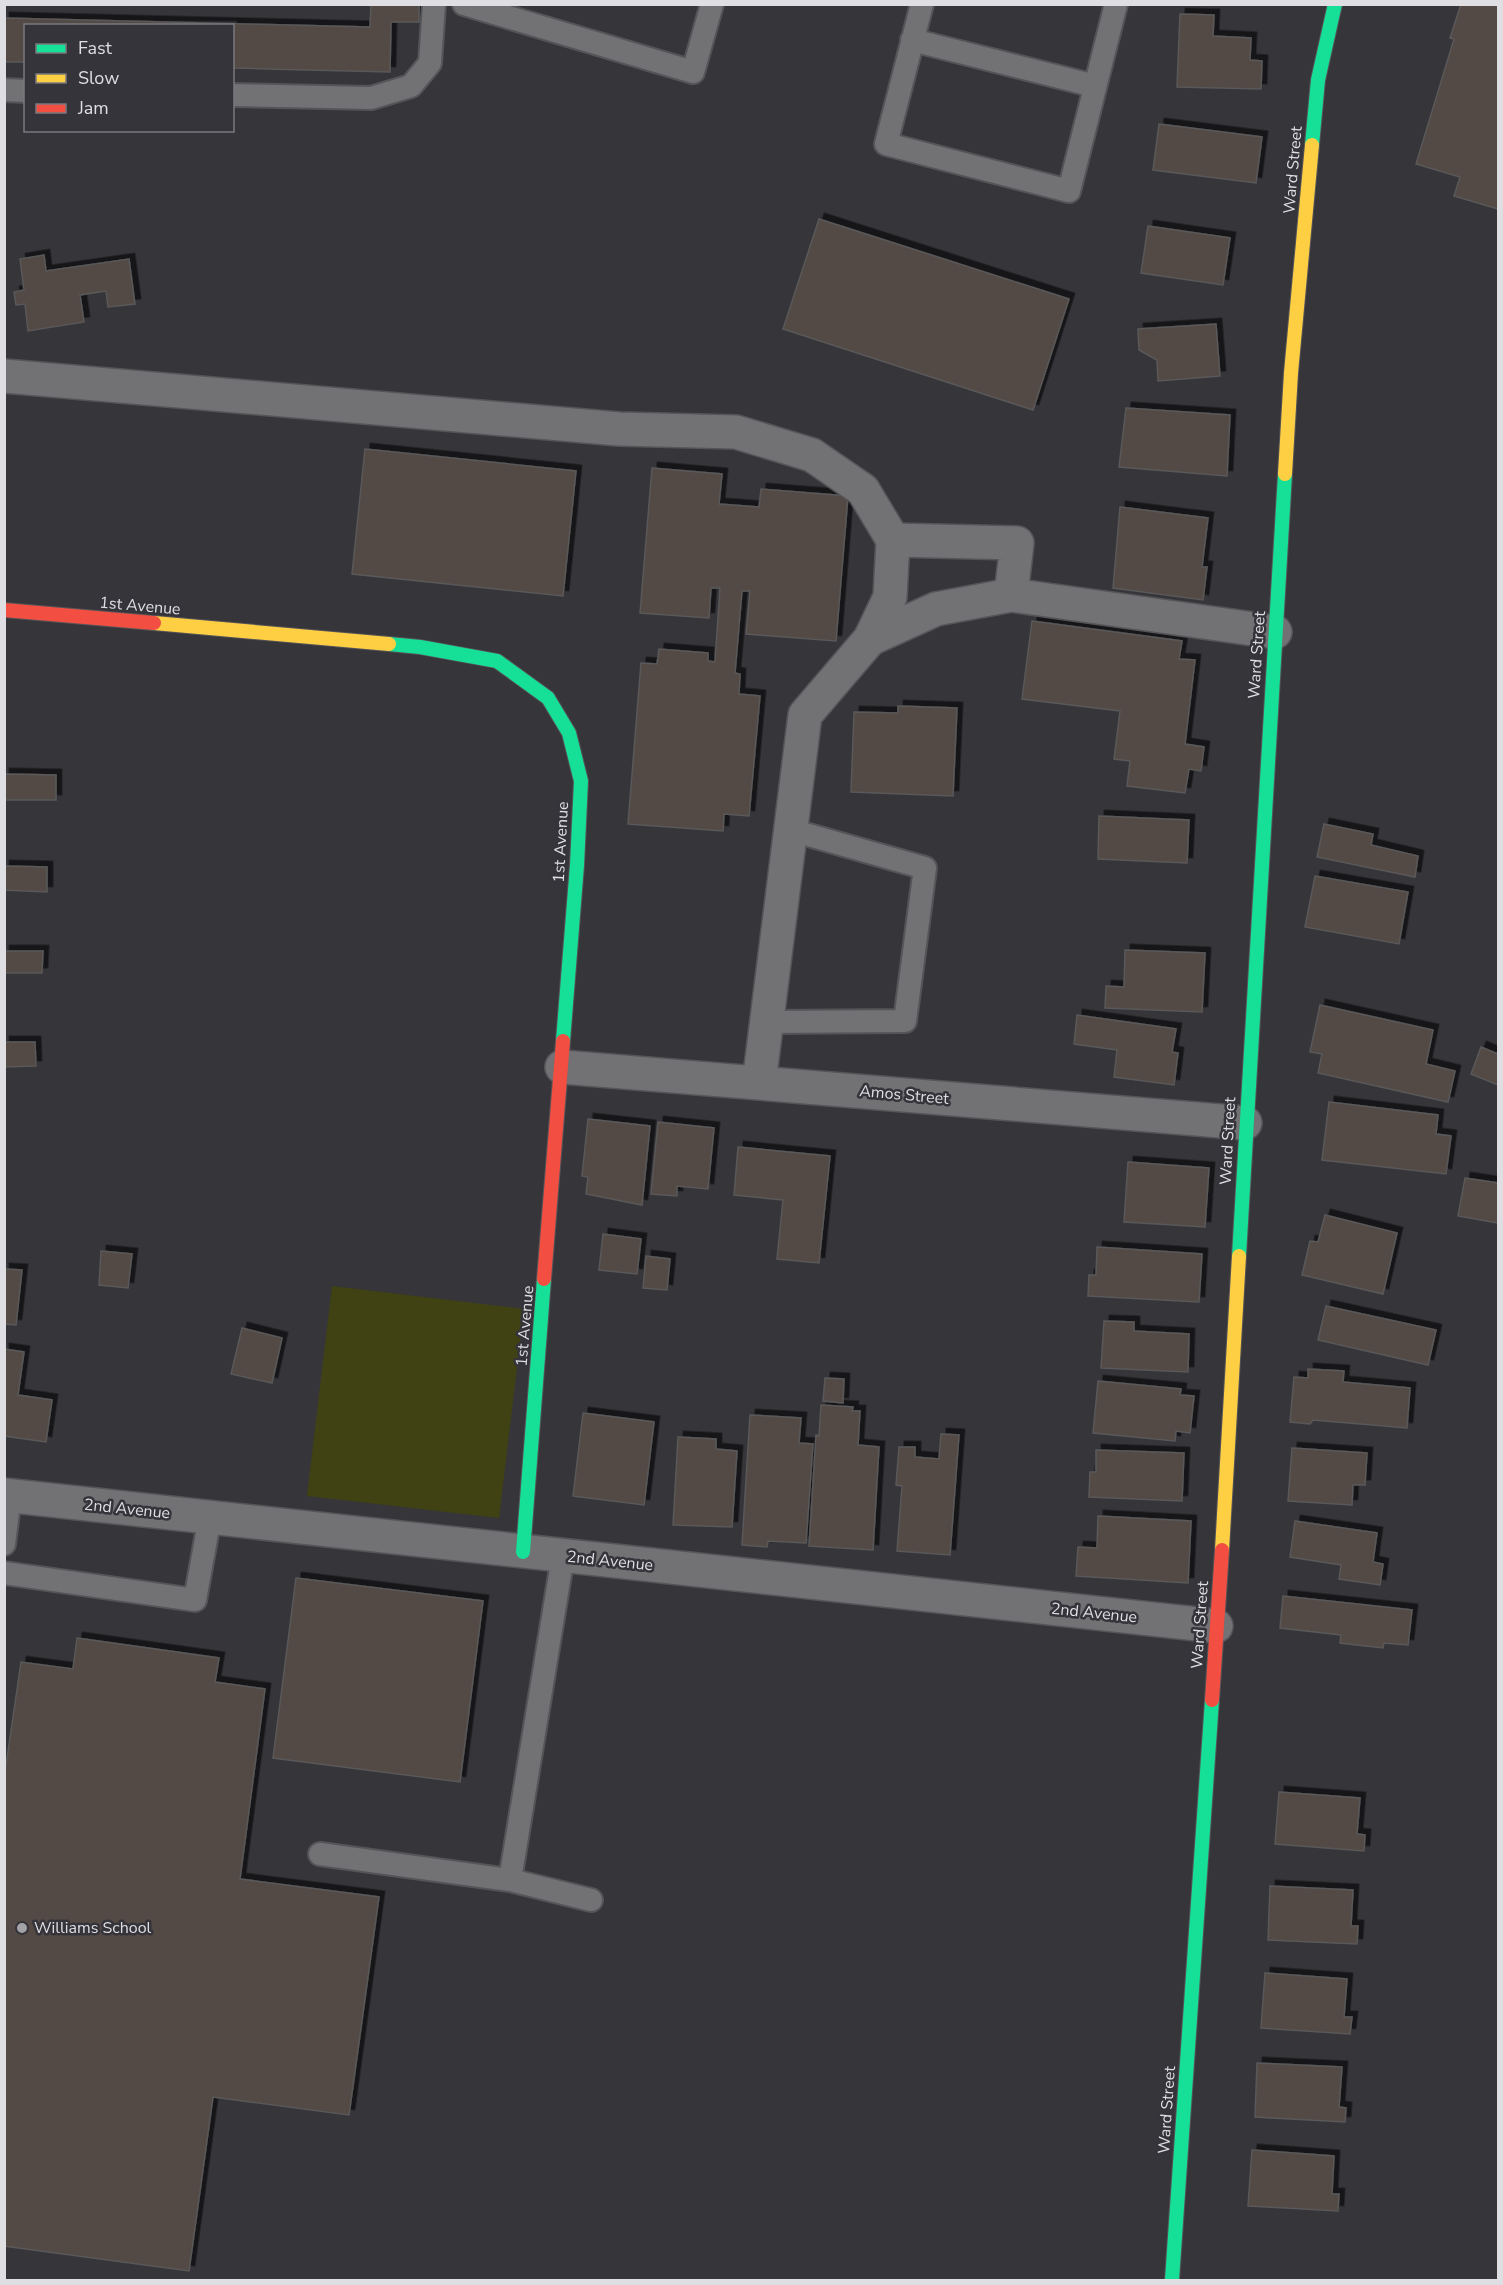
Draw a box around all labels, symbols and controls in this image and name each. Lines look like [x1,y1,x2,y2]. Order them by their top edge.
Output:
legend [24,24,234,132]
text: Fast [78,36,113,60]
text: Slow [78,66,119,90]
text: Jam [77,96,109,120]
street label: Ward Street [1278,125,1308,215]
street label: 1st Avenue [99,591,181,621]
street label: Ward Street [1243,610,1271,700]
street label: 1st Avenue [548,801,574,883]
street label: Amos Street [858,1080,950,1110]
street label: Ward Street [1215,1096,1241,1185]
street label: 1st Avenue [510,1285,540,1367]
street label: 2nd Avenue [83,1494,171,1524]
street label: 2nd Avenue [566,1546,654,1576]
street label: Ward Street [1186,1580,1214,1670]
street label: 2nd Avenue [1050,1598,1138,1628]
place label: Williams School [34,1917,152,1939]
marker: Williams School [15,1921,29,1935]
street label: Ward Street [1153,2065,1181,2155]

